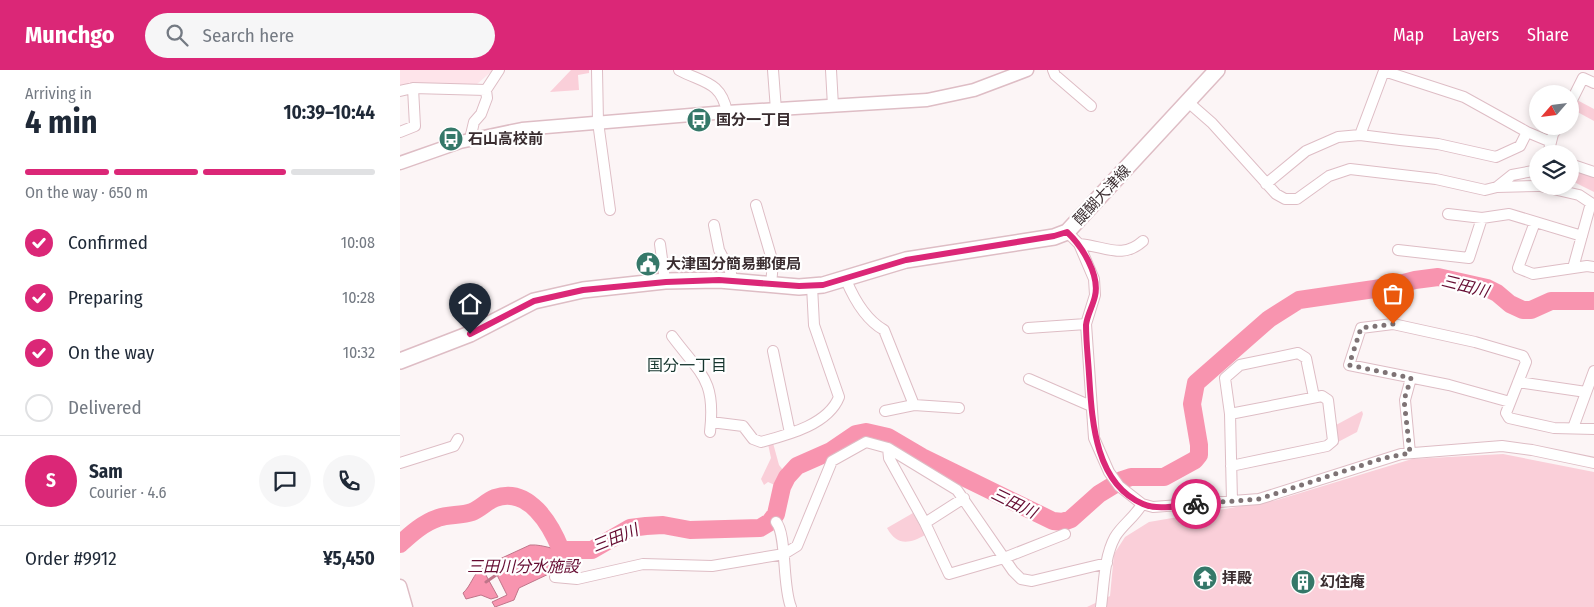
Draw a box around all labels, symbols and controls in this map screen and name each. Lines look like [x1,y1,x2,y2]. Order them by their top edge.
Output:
search box [145,13,495,58]
text: Munchgo [25,21,115,49]
icon: search [163,21,191,49]
text: Search here [203,24,294,47]
text: Map [1393,24,1424,46]
text: Layers [1452,24,1499,46]
text: Share [1527,24,1569,46]
text: Arriving in [25,84,92,103]
north arrow [1529,85,1579,135]
map controls [1529,85,1579,195]
text: 10:39–10:44 [283,101,375,124]
text: 4 min [25,103,98,141]
bus stop icon: 国分一丁目 [686,107,712,133]
place label: 国分一丁目 [716,111,791,129]
bus stop icon: 石山高校前 [438,126,464,152]
place label: 石山高校前 [468,130,543,148]
button: layers [1529,145,1579,195]
street label: 醍醐大津線 [1070,161,1134,229]
text: On the way · 650 m [25,183,148,202]
icon: check [25,229,53,257]
text: Confirmed [68,231,148,254]
text: 10:08 [341,233,375,252]
public building icon: 大津国分簡易郵便局 [635,251,661,277]
place label: 大津国分簡易郵便局 [666,255,801,273]
water label: 三田川 [1439,271,1493,302]
pin [1372,273,1414,324]
icon: bag [1379,280,1407,308]
pin [449,283,491,334]
icon: check [25,284,53,312]
text: Preparing [68,286,143,309]
text: 10:28 [342,288,375,307]
icon: home [456,290,484,318]
icon: check [25,339,53,367]
text: On the way [68,341,154,364]
text: 10:32 [343,343,375,362]
district label: 国分一丁目 [647,356,727,375]
text: Delivered [68,396,142,419]
button: chat [259,455,311,507]
button: phone [323,455,375,507]
text: Sam [89,460,123,483]
text: S [46,469,56,492]
courier [1171,479,1221,529]
text: Courier · 4.6 [89,483,167,502]
water label: 三田川 [988,484,1042,523]
icon: bike [1182,490,1210,518]
water label: 三田川 [589,519,643,556]
text: Order #9912 [25,547,117,570]
text: ¥5,450 [323,547,375,570]
water label: 三田川分水施設 [467,557,581,576]
temple icon: 拝殿 [1192,565,1218,591]
place label: 拝殿 [1222,569,1252,587]
building icon: 幻住庵 [1290,569,1316,595]
place label: 幻住庵 [1320,573,1365,591]

